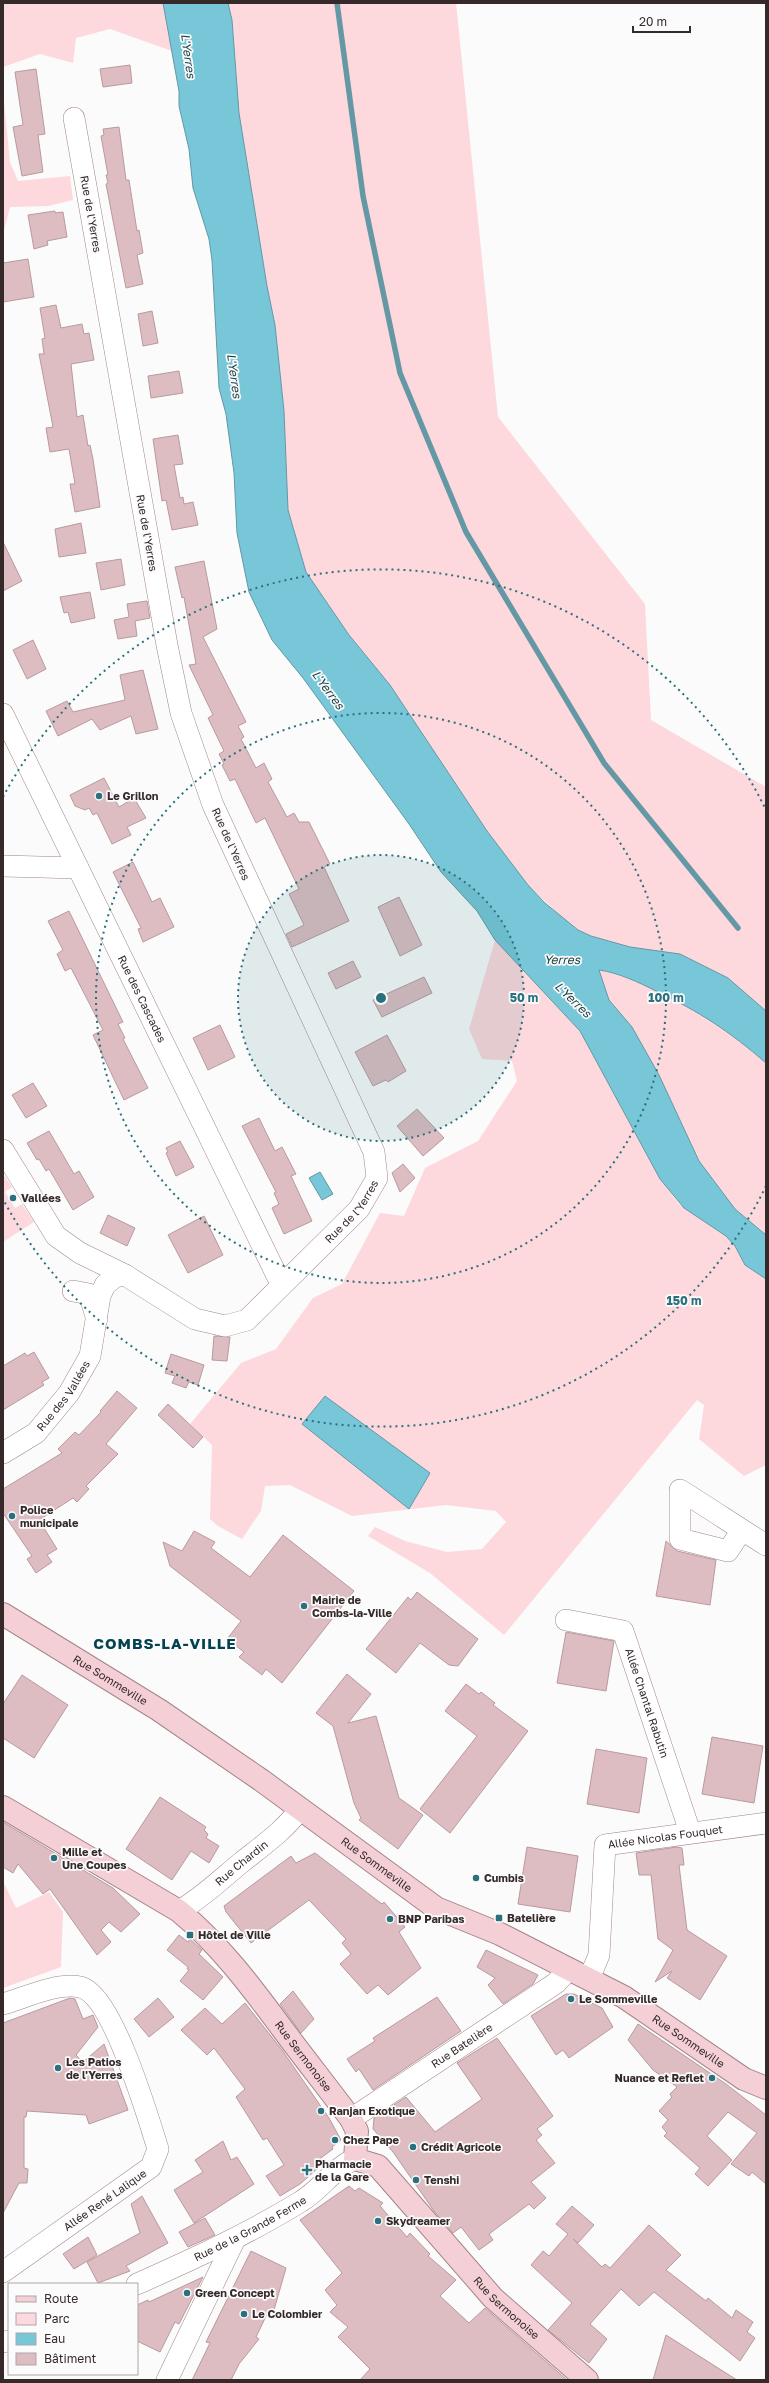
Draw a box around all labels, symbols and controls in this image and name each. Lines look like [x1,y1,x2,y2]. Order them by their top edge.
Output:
scale bar [633,8,690,34]
text: 20 m [639,14,667,29]
water label: L'Yerres [178,33,199,80]
street label: Rue de l'Yerres [78,174,105,254]
water label: L'Yerres [224,353,245,400]
street label: Rue de l'Yerres [134,493,161,573]
water label: L'Yerres [309,667,348,713]
place label: Le Grillon [107,789,159,802]
marker: Le Grillon [94,791,104,801]
street label: Rue de l'Yerres [210,806,253,882]
water label: Yerres [544,952,581,967]
street label: Rue des Cascades [116,953,169,1045]
water label: L'Yerres [552,979,595,1021]
text: 50 m [510,990,538,1005]
text: 100 m [648,990,684,1005]
centre of rings [374,991,388,1005]
street label: Rue de l'Yerres [322,1177,381,1245]
place label: Vallées [21,1191,61,1204]
marker: Vallées [8,1193,18,1203]
text: 150 m [667,1293,701,1308]
street label: Rue des Vallées [34,1358,92,1433]
place label: Police municipale [20,1503,79,1529]
marker: Police municipale [7,1511,17,1521]
place label: Mairie de Combs-la-Ville [312,1593,393,1619]
marker: Mairie de Combs-la-Ville [299,1601,309,1611]
district label: COMBS-LA-VILLE [93,1634,237,1652]
street label: Allée Chantal Rabutin [623,1646,672,1759]
street label: Rue Sommeville [71,1652,150,1707]
street label: Allée Nicolas Fouquet [607,1822,723,1851]
street label: Rue Sommeville [339,1834,415,1894]
street label: Rue Chardin [212,1837,270,1888]
place label: Mille et Une Coupes [62,1845,126,1871]
marker: Mille et Une Coupes [49,1853,59,1863]
place label: Cumbis [484,1871,524,1884]
marker: Cumbis [471,1873,481,1883]
place label: Batelière [507,1911,556,1924]
place label: BNP Paribas [398,1912,464,1925]
marker: Batelière [494,1913,504,1923]
marker: BNP Paribas [385,1914,395,1924]
place label: Hôtel de Ville [198,1928,271,1941]
marker: Hôtel de Ville [185,1930,195,1940]
place label: Le Sommeville [579,1992,658,2005]
marker: Le Sommeville [566,1994,576,2004]
street label: Rue Sommeville [650,2011,727,2070]
street label: Rue Sermonoise [273,2018,335,2094]
street label: Rue Batelière [428,2020,495,2070]
place label: Les Patios de l'Yerres [66,2055,123,2081]
marker: Les Patios de l'Yerres [53,2063,63,2073]
place label: Nuance et Reflet [615,2071,705,2084]
marker: Nuance et Reflet [707,2073,717,2083]
place label: Ranjan Exotique [329,2104,416,2117]
marker: Ranjan Exotique [316,2106,326,2116]
place label: Chez Pape [343,2133,400,2146]
marker: Chez Pape [330,2135,340,2145]
place label: Crédit Agricole [421,2140,502,2153]
marker: Crédit Agricole [408,2142,418,2152]
place label: Pharmacie de la Gare [315,2157,372,2183]
marker: Pharmacie de la Gare [302,2165,312,2175]
street label: Allée René Lalique [61,2166,149,2233]
place label: Tenshi [424,2173,459,2186]
marker: Tenshi [411,2175,421,2185]
street label: Rue de la Grande Ferme [192,2193,308,2263]
place label: Skydreamer [386,2214,451,2227]
marker: Skydreamer [373,2216,383,2226]
street label: Rue Sermonoise [471,2274,542,2342]
legend [8,2283,138,2375]
place label: Green Concept [195,2286,275,2299]
marker: Green Concept [182,2288,192,2298]
text: Route [44,2291,78,2306]
place label: Le Colombier [252,2307,323,2320]
marker: Le Colombier [239,2309,249,2319]
text: Parc [44,2311,70,2326]
text: Eau [44,2331,65,2346]
text: Bâtiment [44,2351,97,2366]

